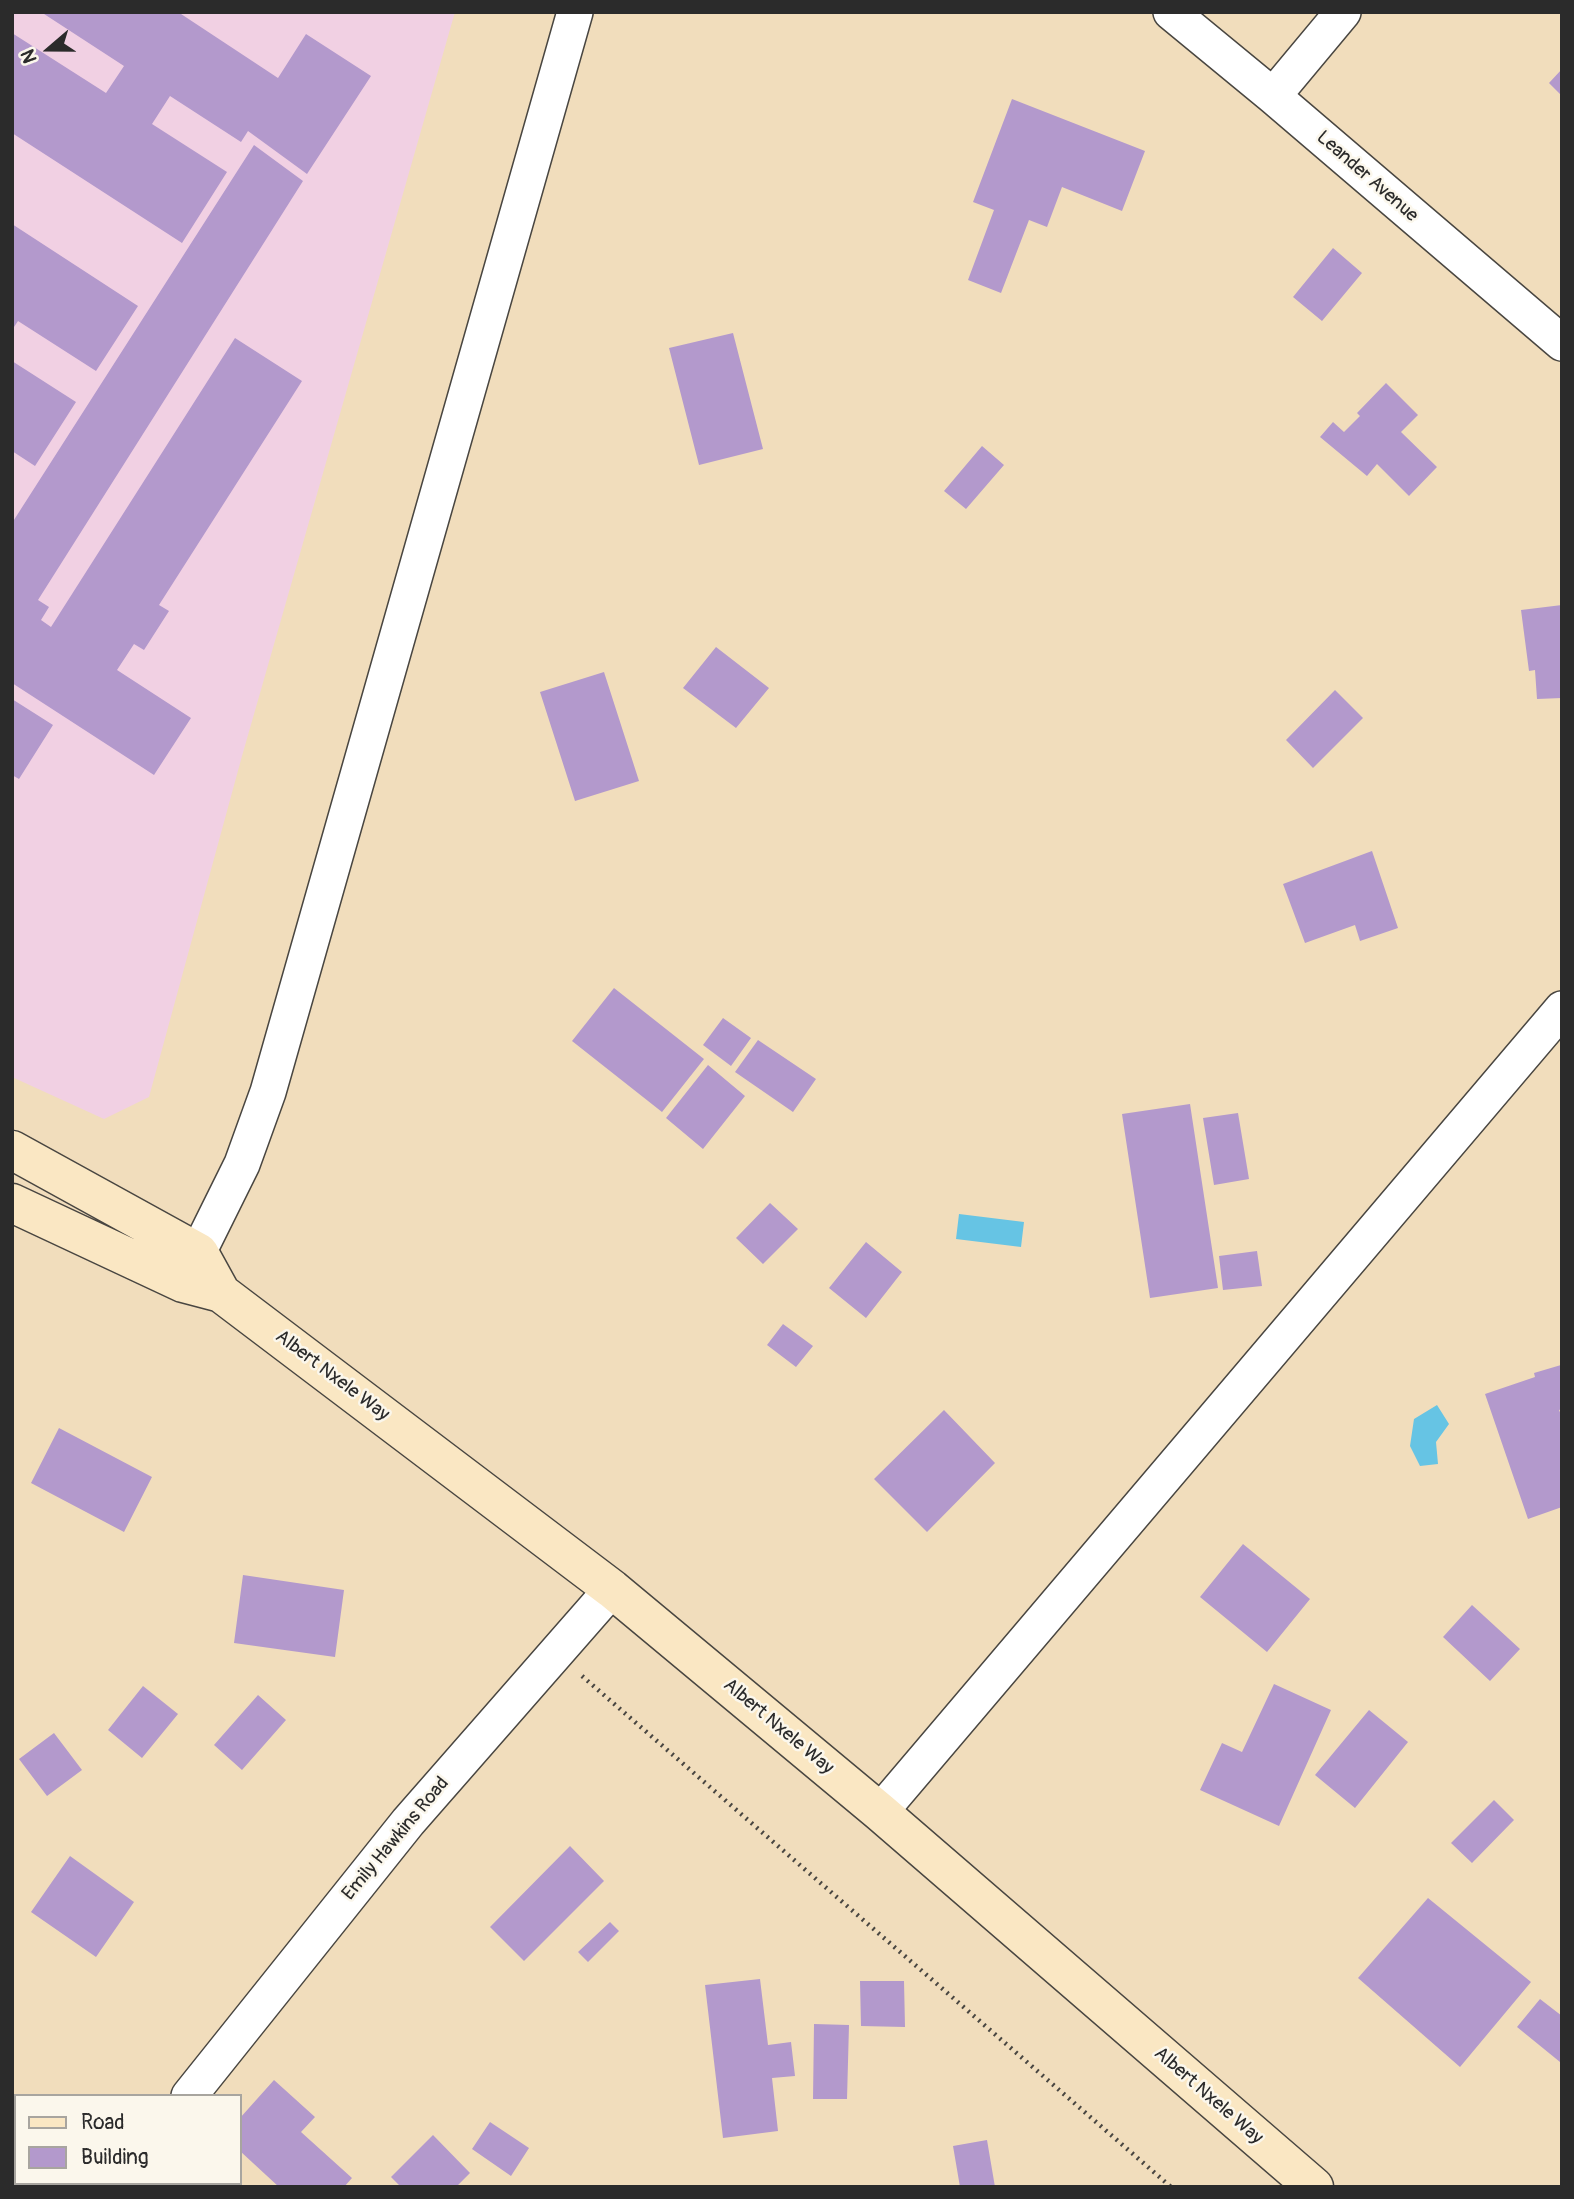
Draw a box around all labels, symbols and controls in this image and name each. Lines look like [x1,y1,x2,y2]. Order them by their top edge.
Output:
north arrow [14,14,84,84]
text: N [16,46,43,66]
street label: Leander Avenue [1311,127,1423,227]
street label: Albert Nxele Way [270,1326,394,1426]
street label: Albert Nxele Way [718,1674,838,1780]
street label: Emily Hawkins Road [338,1773,454,1905]
street label: Albert Nxele Way [1149,2042,1267,2150]
legend [14,2094,242,2185]
text: Road [81,2109,125,2136]
text: Building [81,2144,148,2171]

